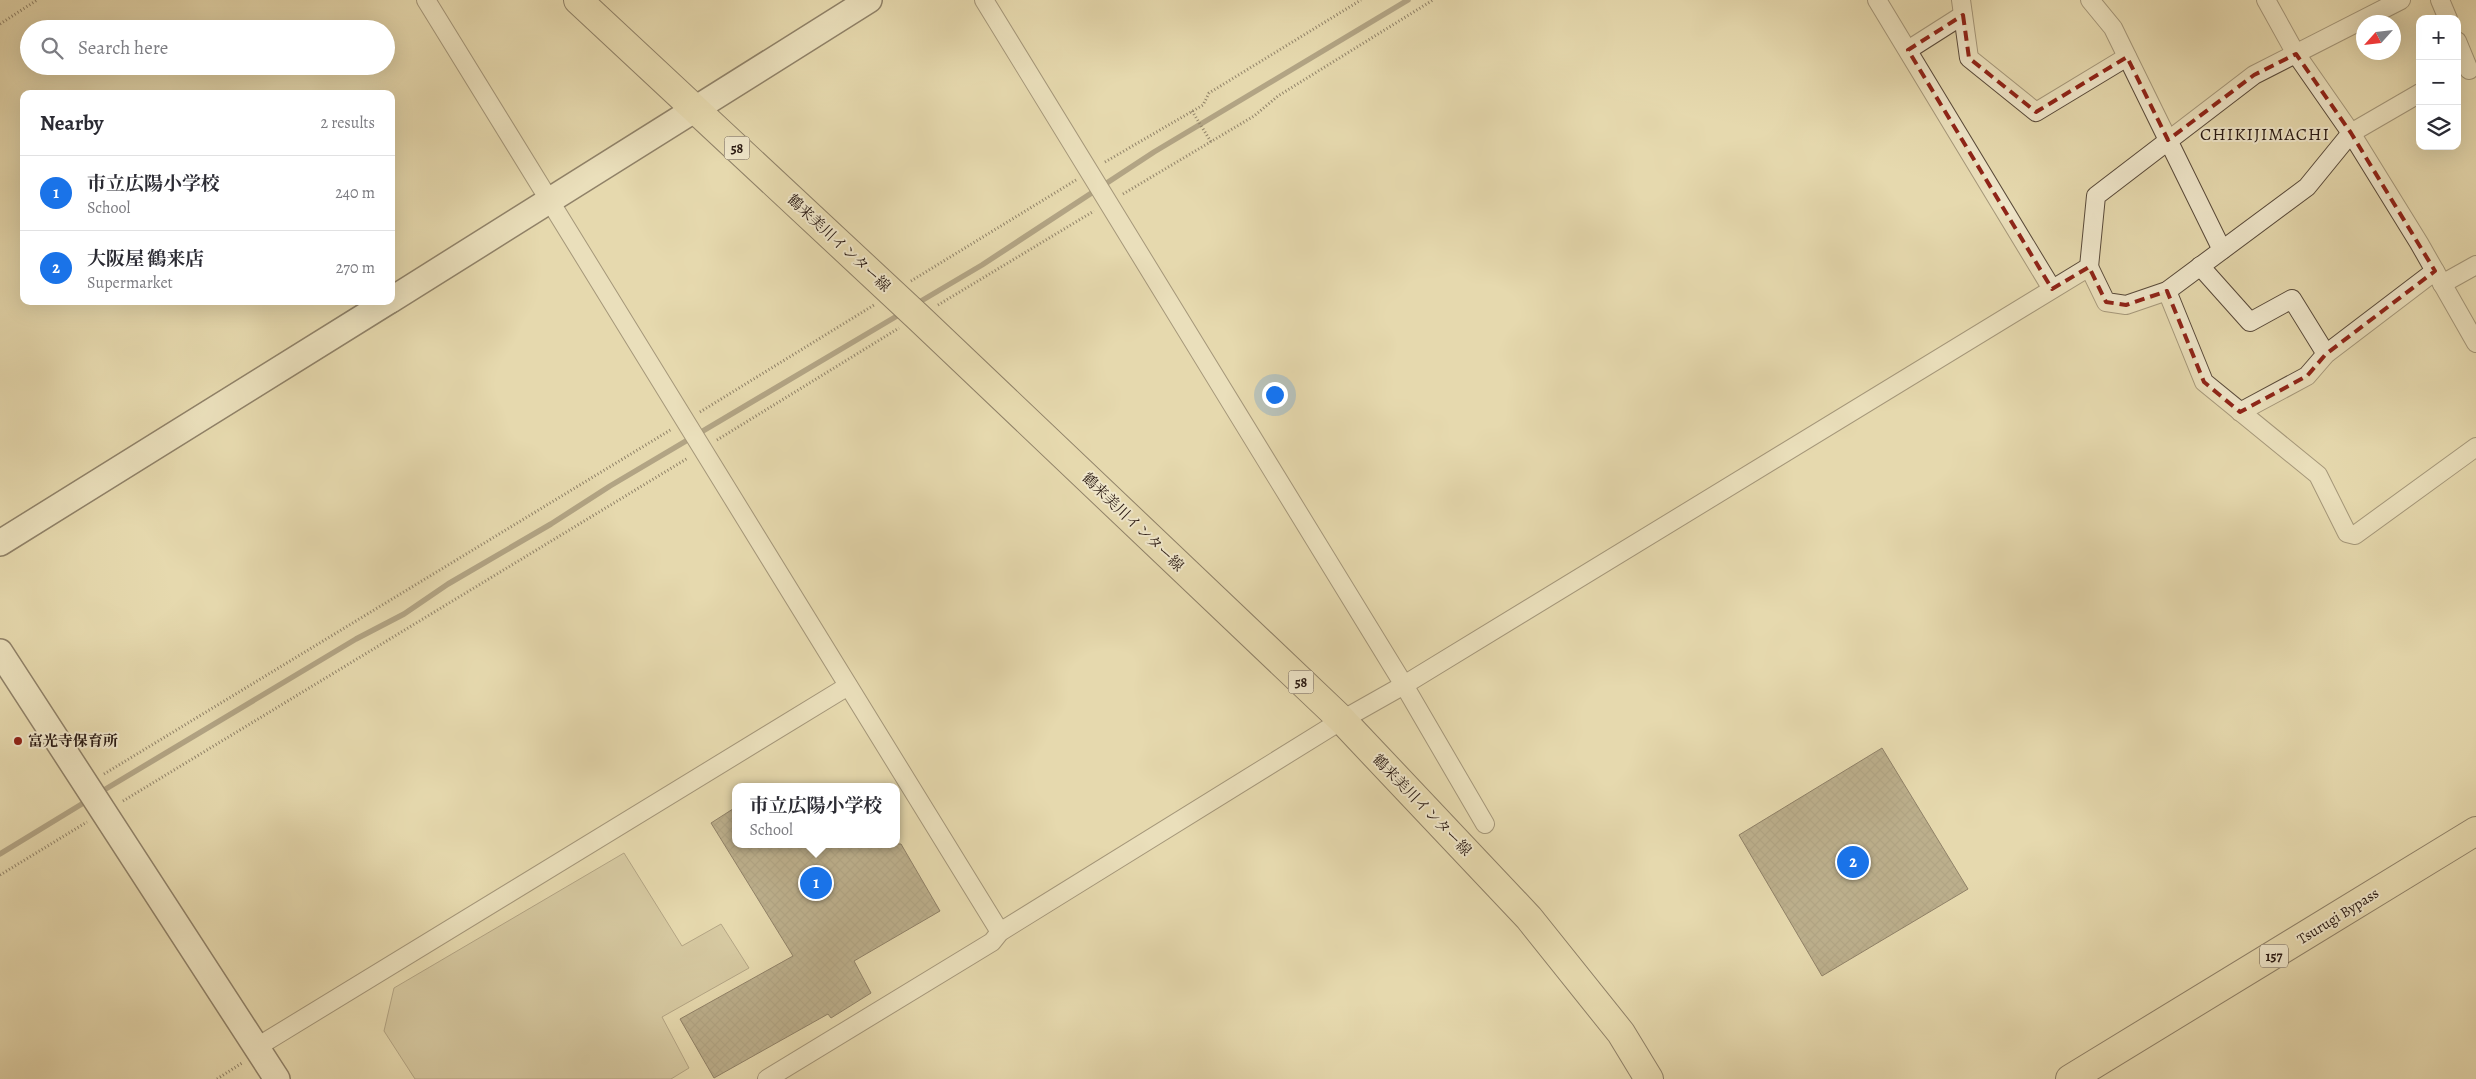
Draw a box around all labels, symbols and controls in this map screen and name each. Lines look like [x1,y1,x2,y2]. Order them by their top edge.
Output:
north arrow [2356,15,2401,60]
map controls [2416,15,2461,150]
button: + [2416,15,2461,60]
search box [20,20,395,75]
icon: search [38,34,66,62]
text: Search here [78,35,168,61]
button: − [2416,60,2461,105]
button: layers [2416,105,2461,150]
text: Nearby [40,109,103,137]
text: 2 results [320,112,375,134]
district label: CHIKIJIMACHI [2200,122,2330,146]
road number: 58 [724,136,750,160]
text: 市立広陽小学校 [87,171,220,197]
text: 1 [53,182,59,204]
text: 240 m [335,182,375,204]
street label: 鶴来美川インター線 [783,190,895,296]
text: School [87,197,130,219]
text: 大阪屋 鶴来店 [87,246,204,272]
text: 2 [52,257,60,279]
text: 270 m [336,257,375,279]
text: Supermarket [87,272,173,294]
your location [1262,382,1288,408]
street label: 鶴来美川インター線 [1078,468,1188,576]
road number: 58 [1288,670,1314,694]
place label: 富光寺保育所 [28,731,118,751]
marker: 富光寺保育所 [12,735,24,747]
street label: 鶴来美川インター線 [1368,750,1476,860]
popup [732,783,900,848]
text: 市立広陽小学校 [749,793,883,819]
text: School [749,819,793,841]
pin: 2 [1837,843,1869,881]
pin: 1 [800,864,832,902]
street label: Tsurugi Bypass [2293,883,2383,949]
road number: 157 [2260,944,2288,968]

